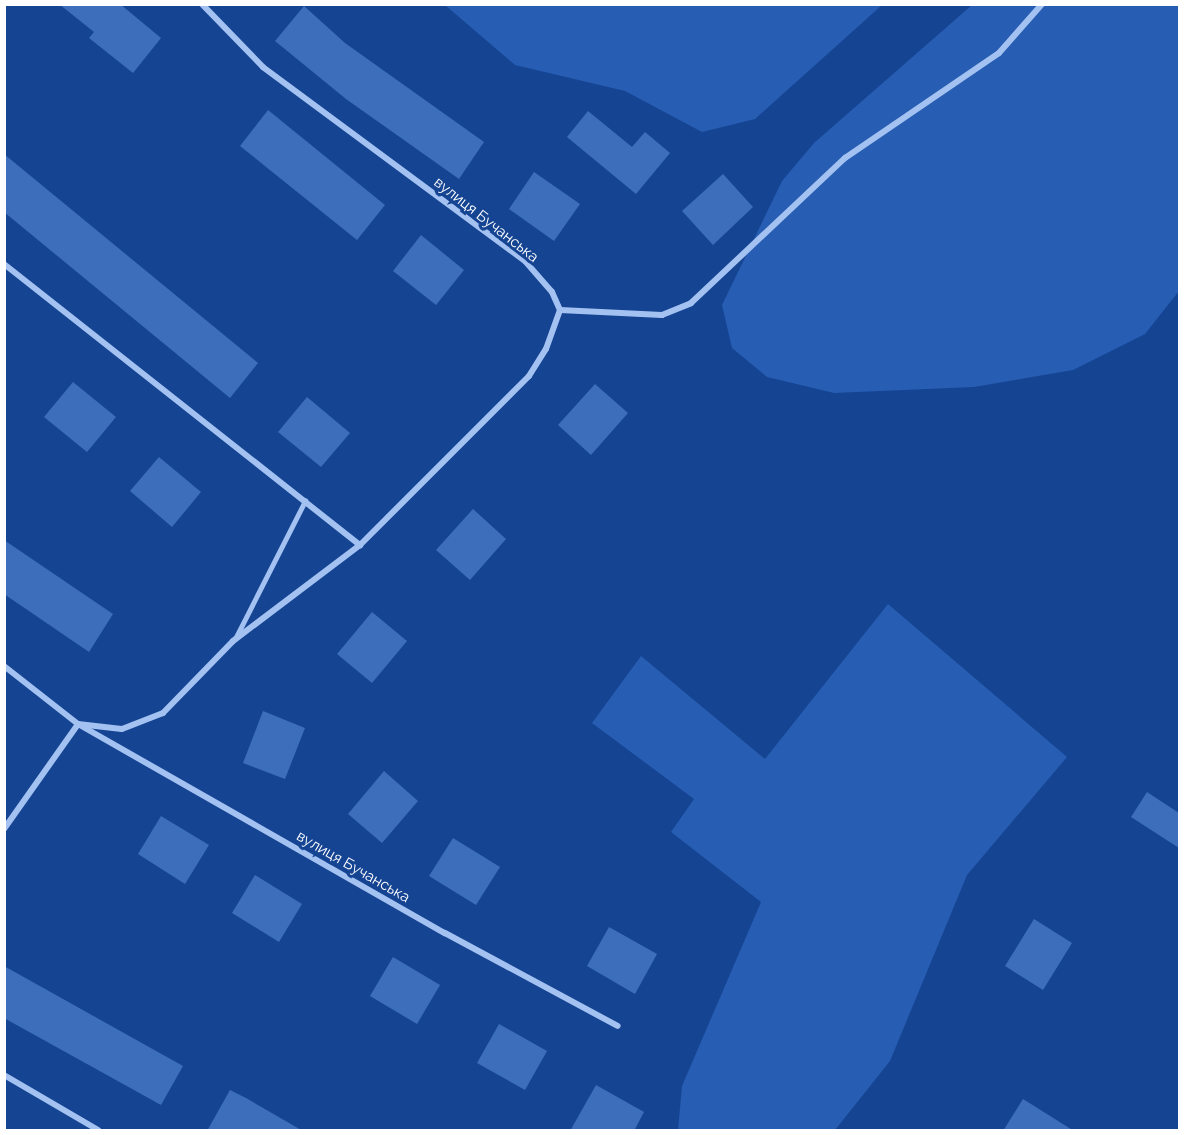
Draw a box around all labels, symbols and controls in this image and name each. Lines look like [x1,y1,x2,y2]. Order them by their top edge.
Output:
street label: вулиця Бучанська [430,174,542,266]
street label: вулиця Бучанська [293,827,413,907]

